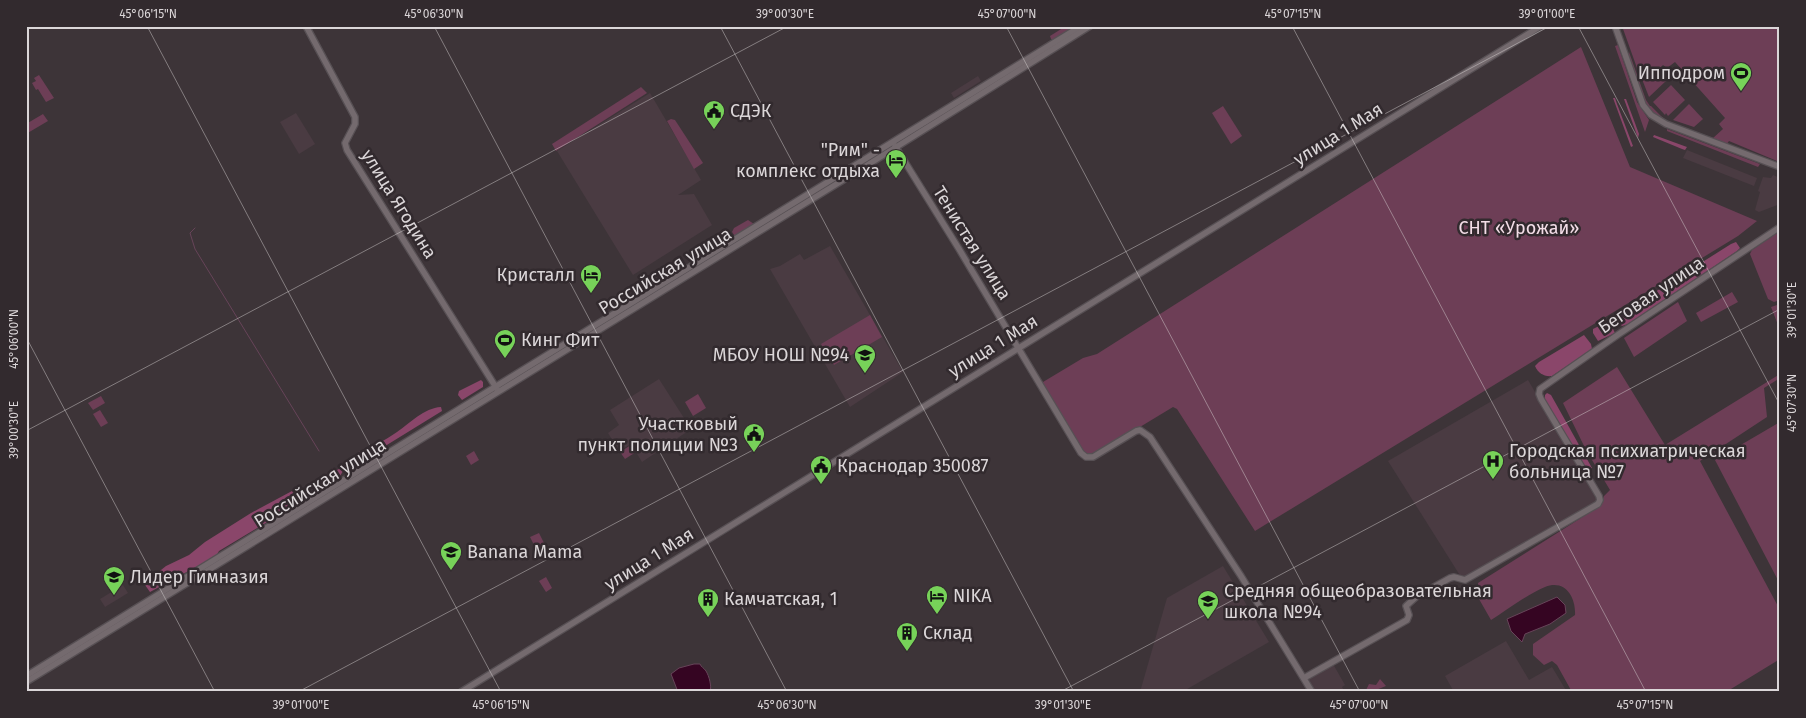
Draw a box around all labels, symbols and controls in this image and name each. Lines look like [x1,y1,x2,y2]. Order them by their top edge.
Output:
text: 45°06'15"N [119,7,177,21]
text: 45°06'30"N [404,7,464,21]
text: 39°00'30"E [756,7,814,21]
text: 45°07'00"N [977,7,1037,21]
text: 45°07'15"N [1265,7,1321,21]
text: 39°01'00"E [1518,7,1576,21]
sports icon: Ипподром [1729,61,1753,92]
place label: Ипподром [1638,62,1725,84]
street label: улица 1 Мая [1289,98,1387,170]
public building icon: СДЭК [702,99,726,130]
place label: СДЭК [730,100,772,122]
place label: "Рим" - комплекс отдыха [736,139,880,182]
street label: улица Ягодина [357,145,441,263]
hotel icon: "Рим" - комплекс отдыха [884,148,908,179]
street label: Тенистая улица [928,182,1016,304]
park label: СНТ «Урожай» [1459,217,1579,239]
street label: Российская улица [595,223,735,319]
street label: Беговая улица [1594,252,1708,338]
hotel icon: Кристалл [579,263,603,294]
place label: Кристалл [496,264,575,286]
text: 39°01'30"E [1785,282,1799,338]
text: 45°06'00"N [7,309,21,369]
street label: улица 1 Мая [944,310,1042,382]
sports icon: Кинг Фит [493,328,517,359]
place label: Кинг Фит [521,329,600,351]
school or university icon: МБОУ НОШ №94 [853,343,877,374]
place label: МБОУ НОШ №94 [713,344,849,366]
text: 45°07'30"N [1785,374,1799,432]
text: 39°00'30"E [7,401,21,459]
place label: Участковый пункт полиции №3 [577,413,738,456]
public building icon: Участковый пункт полиции №3 [742,422,766,453]
street label: Российская улица [250,434,390,532]
place label: Городская психиатрическая больница №7 [1509,440,1746,483]
hospital icon: Городская психиатрическая больница №7 [1481,449,1505,480]
public building icon: Краснодар 350087 [809,454,833,485]
place label: Краснодар 350087 [837,455,989,477]
street label: улица 1 Мая [600,523,698,595]
school or university icon: Banana Mama [439,540,463,571]
place label: Banana Mama [467,541,582,563]
school or university icon: Лидер Гимназия [102,565,126,596]
place label: Лидер Гимназия [130,566,269,588]
place label: Средняя общеобразовательная школа №94 [1224,580,1492,623]
hotel icon: NIKA [925,584,949,615]
place label: NIKA [953,585,992,607]
building icon: Камчатская, 1 [696,587,720,618]
place label: Камчатская, 1 [724,588,838,610]
school or university icon: Средняя общеобразовательная школа №94 [1196,589,1220,620]
building icon: Склад [895,621,919,652]
place label: Склад [923,622,972,644]
text: 39°01'00"E [272,698,330,712]
text: 45°06'15"N [472,698,530,712]
text: 45°06'30"N [757,698,817,712]
text: 39°01'30"E [1035,698,1091,712]
text: 45°07'00"N [1329,698,1389,712]
text: 45°07'15"N [1617,698,1673,712]

